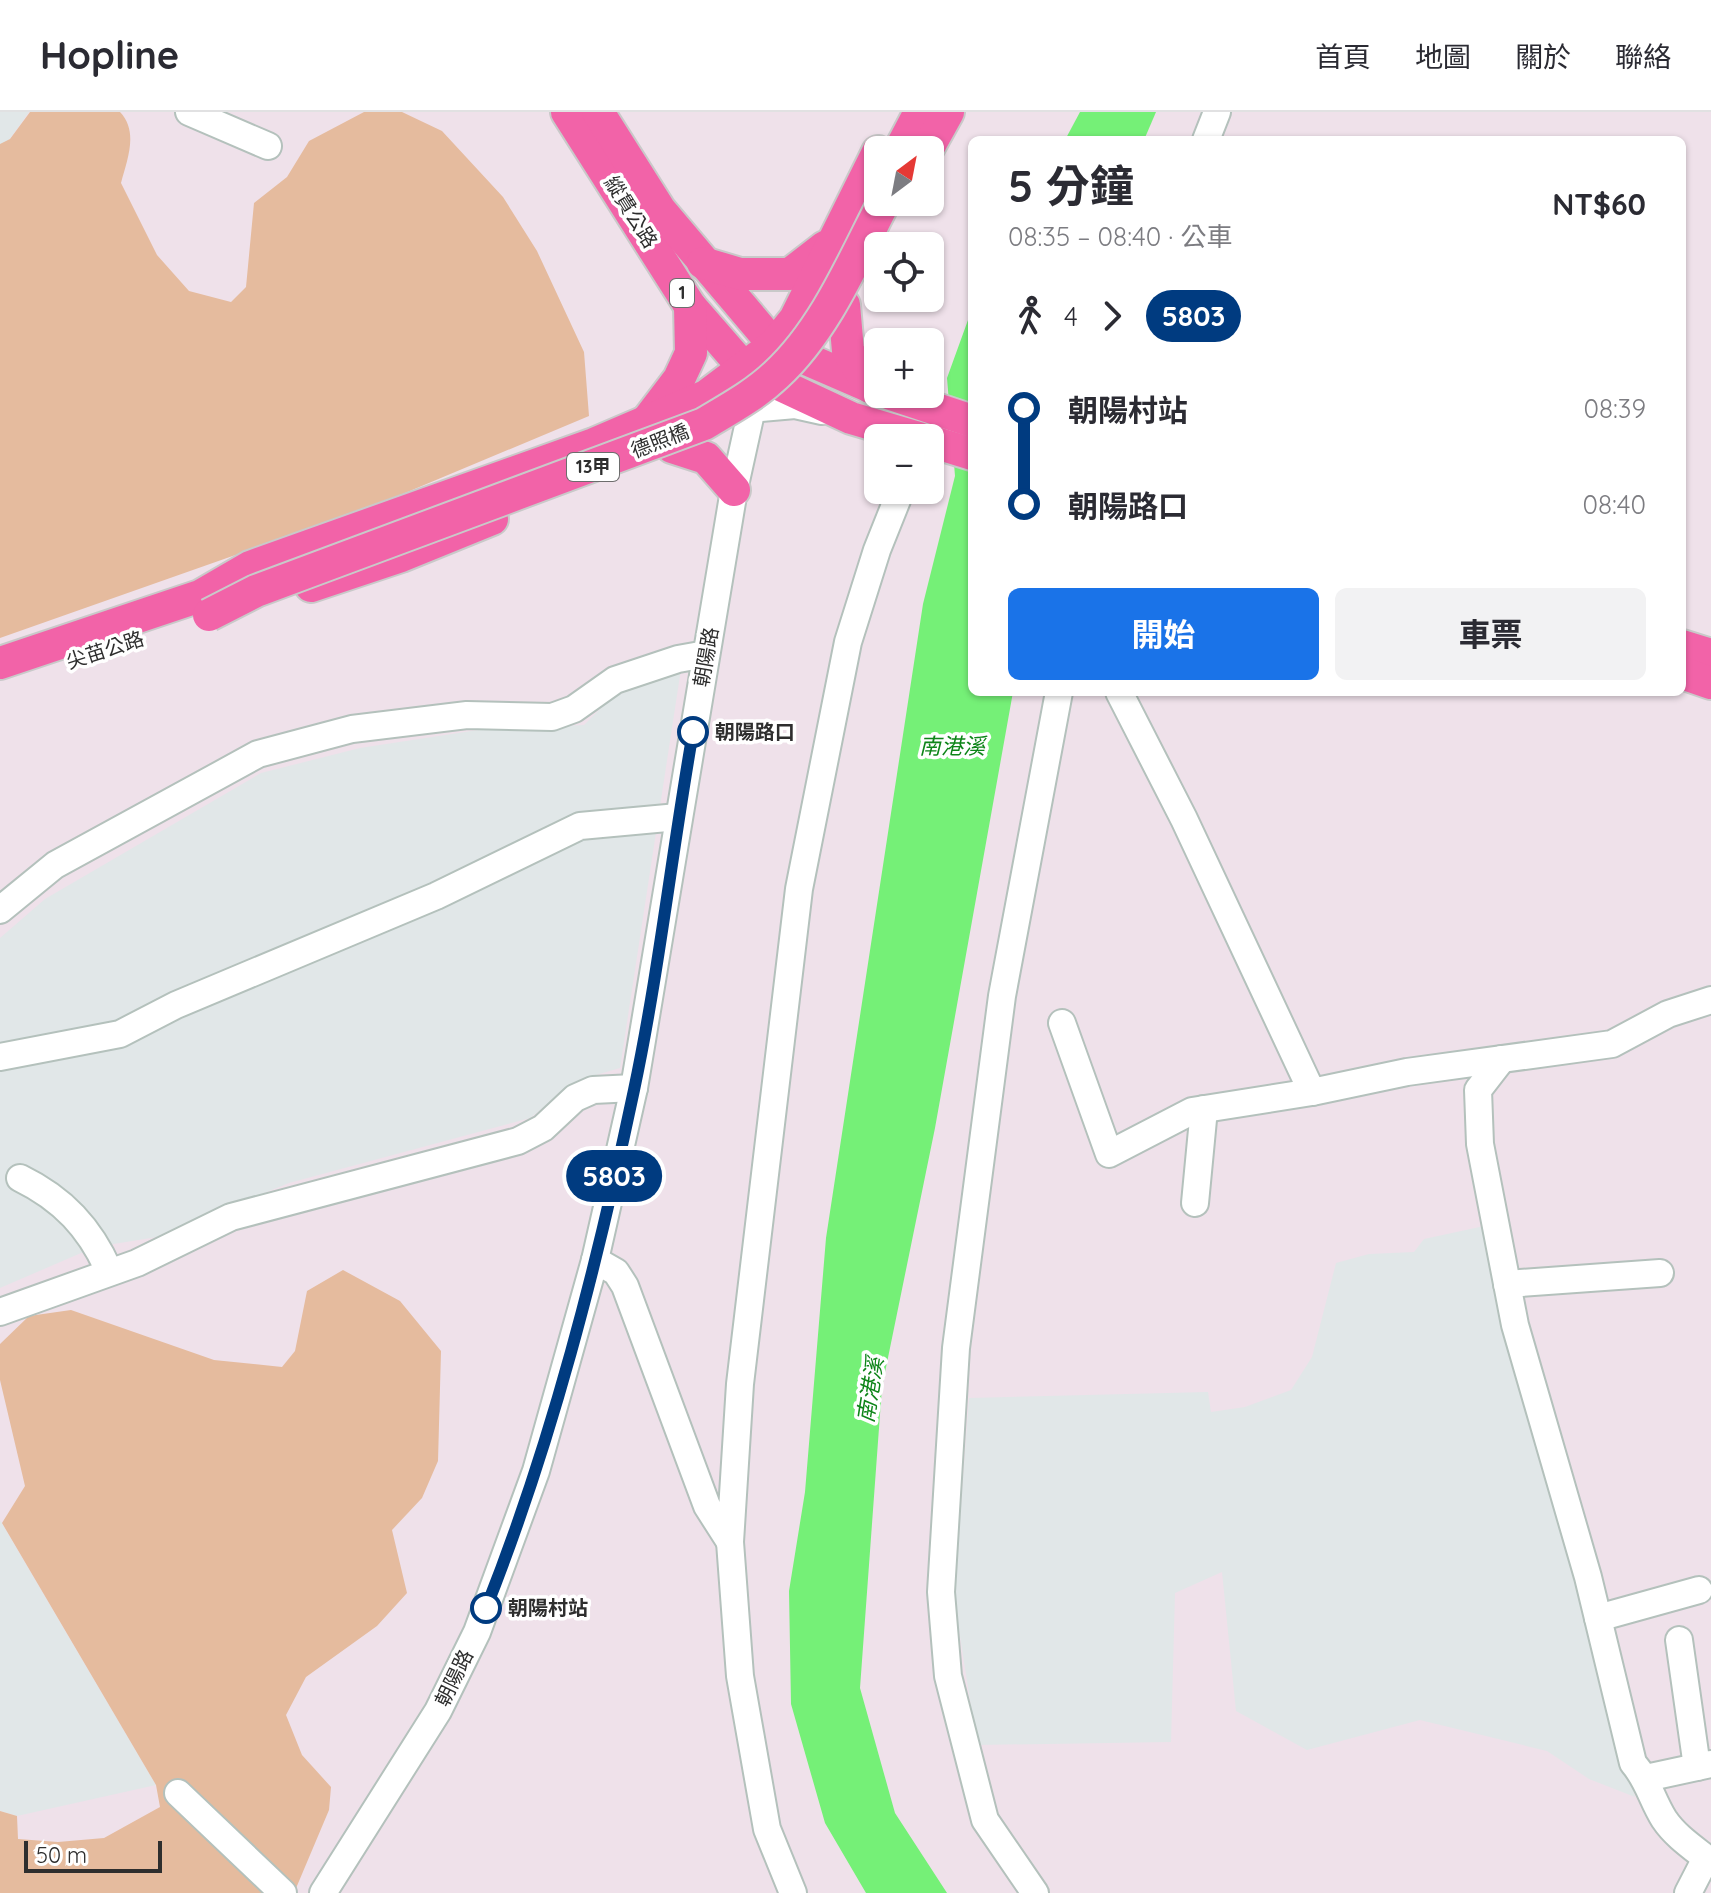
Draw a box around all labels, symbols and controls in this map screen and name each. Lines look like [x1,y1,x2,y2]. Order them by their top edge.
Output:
text: Hopline [40,31,179,79]
text: 首頁 [1315,39,1371,74]
text: 地圖 [1415,39,1471,74]
text: 關於 [1515,39,1571,74]
text: 聯絡 [1615,39,1671,74]
north arrow [864,136,944,216]
map controls [864,136,944,504]
text: 5 分鐘 [1008,158,1134,213]
street label: 縱貫公路 [600,171,663,252]
text: NT$60 [1552,185,1646,223]
text: 08:35 – 08:40 · 公車 [1008,220,1232,253]
button: locate [864,232,944,312]
road number: 1 [670,279,694,307]
icon: walk [1008,294,1052,338]
icon: forward [1090,294,1134,338]
text: 5803 [1162,298,1225,333]
text: 4 [1064,300,1078,333]
button: + [864,328,944,408]
text: 朝陽村站 [1068,391,1188,429]
text: 08:39 [1583,392,1646,425]
street label: 德照橋 [627,418,692,463]
button: − [864,424,944,504]
road number: 13甲 [567,453,619,481]
text: 朝陽路口 [1068,487,1188,525]
text: 08:40 [1582,488,1646,521]
button: 開始 [1008,588,1319,680]
button: 車票 [1335,588,1646,680]
street label: 尖苗公路 [63,625,147,674]
street label: 朝陽路 [688,625,723,689]
marker: 朝陽路口 [678,717,708,747]
place label: 朝陽路口 [715,719,795,744]
water label: 南港溪 [919,732,988,760]
line badge: 5803 [558,1150,670,1202]
text: 5803 [582,1158,646,1193]
water label: 南港溪 [851,1352,889,1425]
marker: 朝陽村站 [471,1593,501,1623]
place label: 朝陽村站 [508,1595,588,1620]
street label: 朝陽路 [429,1645,478,1710]
scale bar [24,1837,162,1873]
text: 50 m [36,1841,87,1869]

